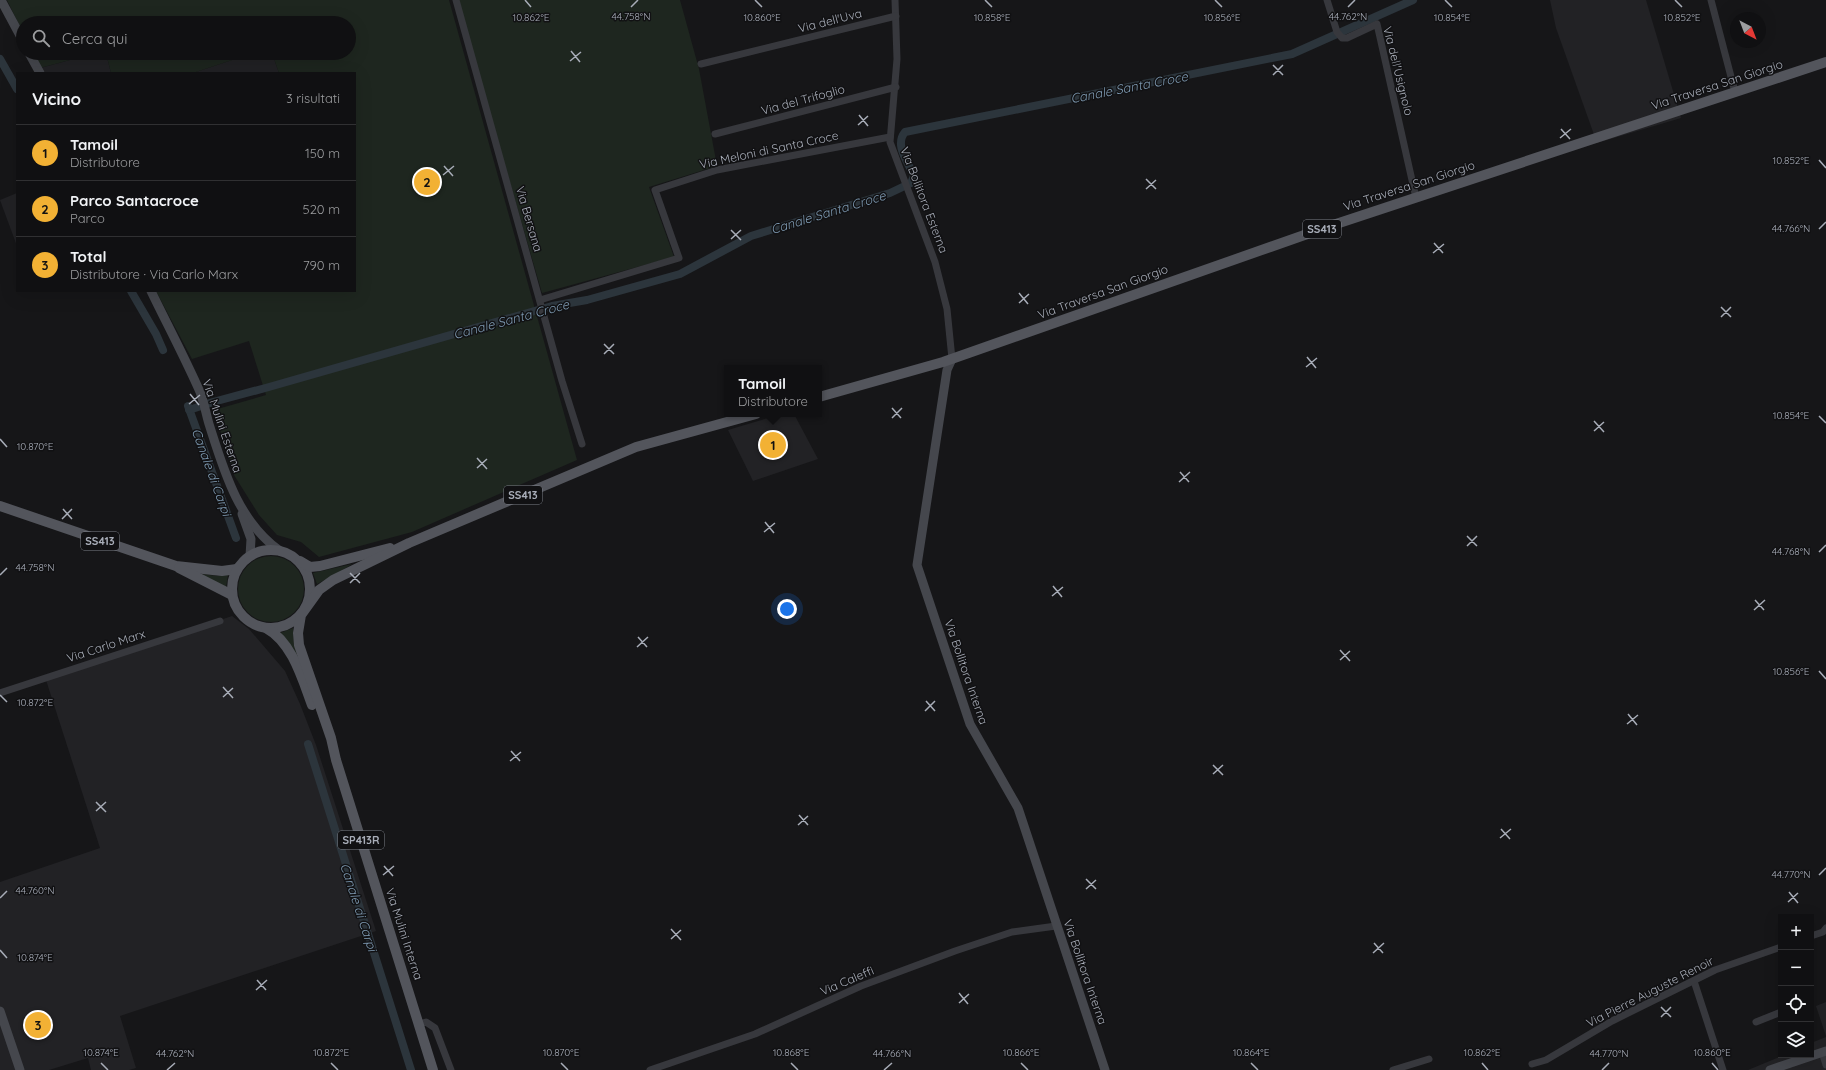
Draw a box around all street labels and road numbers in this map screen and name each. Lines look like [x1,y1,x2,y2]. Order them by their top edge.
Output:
street label: Via dell'Uva [796,5,863,36]
street label: Via dell'Usignolo [1380,25,1417,117]
street label: Via Traversa San Giorgio [1649,56,1784,113]
street label: Via del Trifoglio [759,81,846,118]
street label: Via Meloni di Santa Croce [698,127,840,172]
street label: Via Bollitora Esterna [897,145,952,255]
street label: Via Traversa San Giorgio [1341,157,1476,214]
street label: Via Bersana [513,184,546,253]
road number: SS413 [1303,220,1341,238]
street label: Via Traversa San Giorgio [1036,261,1170,322]
street label: Via Mulini Esterna [199,377,246,475]
road number: SS413 [504,486,542,504]
road number: SS413 [81,532,119,550]
street label: Via Bollitora Interna [941,617,991,726]
street label: Via Carlo Marx [65,626,147,665]
road number: SP413R [338,831,384,849]
street label: Via Mulini Interna [383,886,426,982]
street label: Via Bollitora Interna [1060,917,1110,1026]
street label: Via Pierre Auguste Renoir [1584,953,1716,1030]
street label: Via Caleffi [818,963,876,999]

